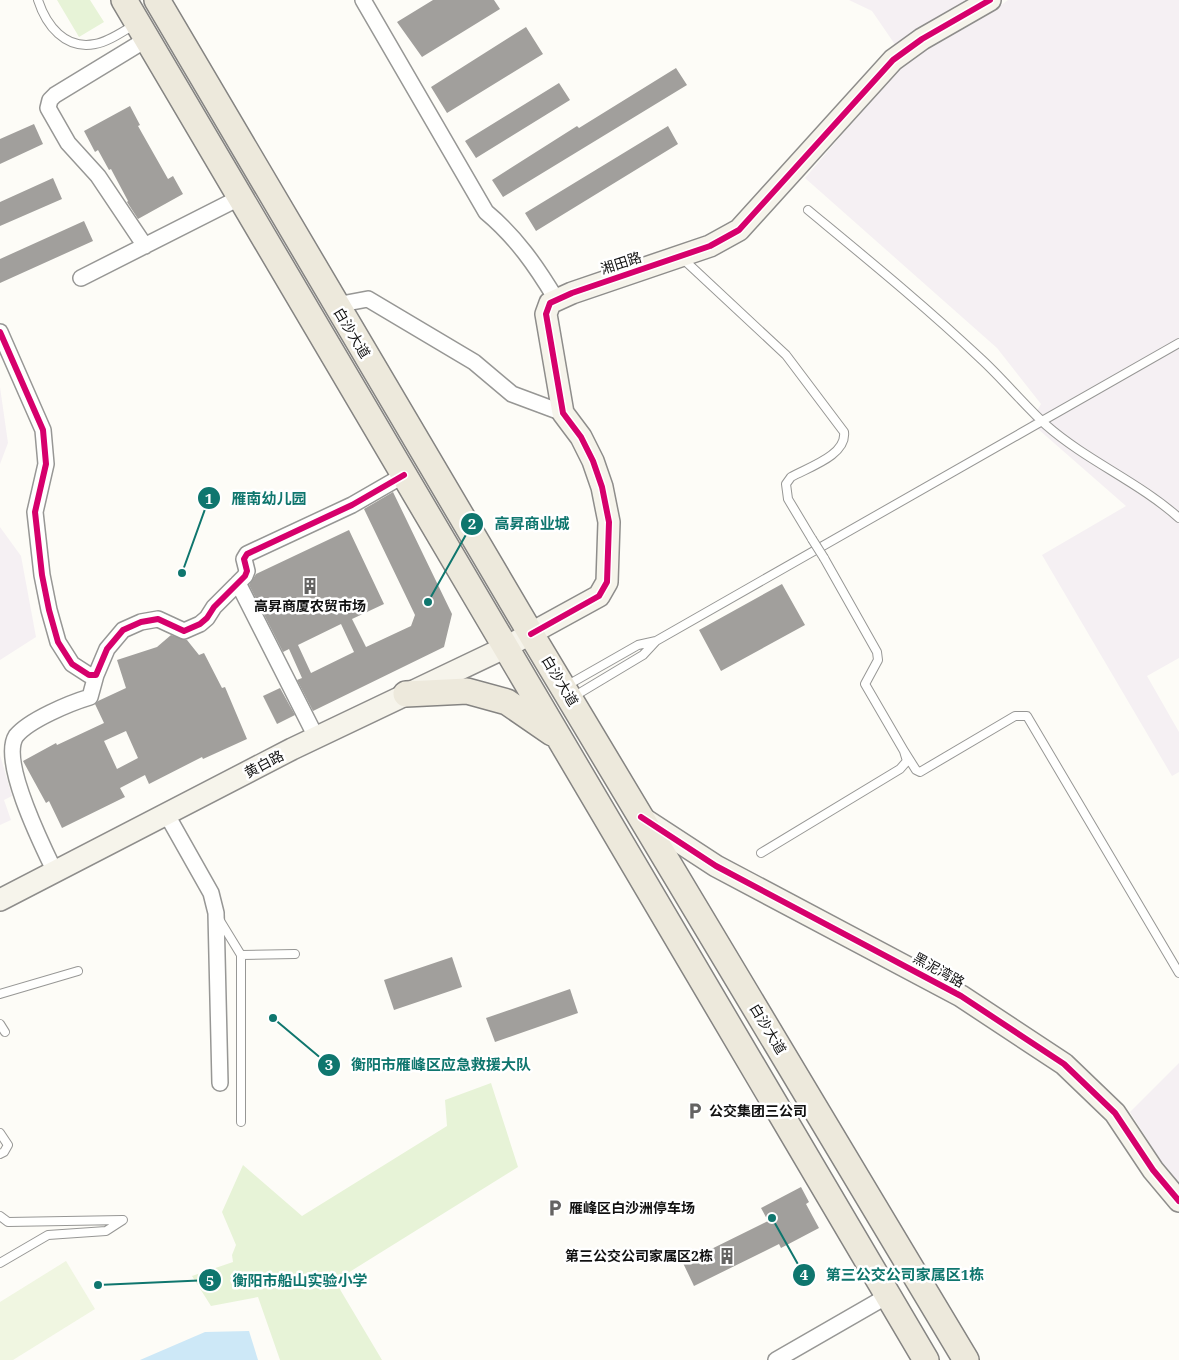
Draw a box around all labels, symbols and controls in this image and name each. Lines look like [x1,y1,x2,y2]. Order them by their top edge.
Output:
street label: 湘田路 [598,247,644,278]
street label: 白沙大道 [330,304,375,362]
callout: 雁南幼儿园 [196,483,316,513]
text: 1 [205,488,213,508]
text: 雁南幼儿园 [231,488,307,508]
callout: 高昇商业城 [459,509,579,539]
text: 2 [468,513,476,533]
text: 高昇商业城 [494,513,570,533]
building icon: 高昇商厦农贸市场 [300,576,320,596]
place label: 高昇商厦农贸市场 [254,596,366,615]
street label: 白沙大道 [538,652,583,710]
street label: 黄白路 [241,745,287,782]
street label: 黑泥湾路 [910,948,968,991]
street label: 白沙大道 [746,1000,791,1058]
callout: 衡阳市雁峰区应急救援大队 [316,1050,541,1080]
text: 3 [325,1054,333,1074]
text: 衡阳市雁峰区应急救援大队 [351,1054,531,1074]
parking icon: 公交集团三公司 [685,1101,705,1121]
place label: 公交集团三公司 [709,1101,807,1120]
parking icon: 雁峰区白沙洲停车场 [545,1198,565,1218]
place label: 雁峰区白沙洲停车场 [569,1198,695,1217]
place label: 第三公交公司家属区2栋 [565,1246,713,1265]
building icon: 第三公交公司家属区2栋 [717,1246,737,1266]
callout: 第三公交公司家属区1栋 [791,1260,995,1290]
text: 4 [800,1264,809,1284]
text: 第三公交公司家属区1栋 [826,1264,984,1284]
callout: 衡阳市船山实验小学 [197,1265,377,1295]
text: 5 [206,1270,214,1290]
text: 衡阳市船山实验小学 [232,1270,368,1290]

